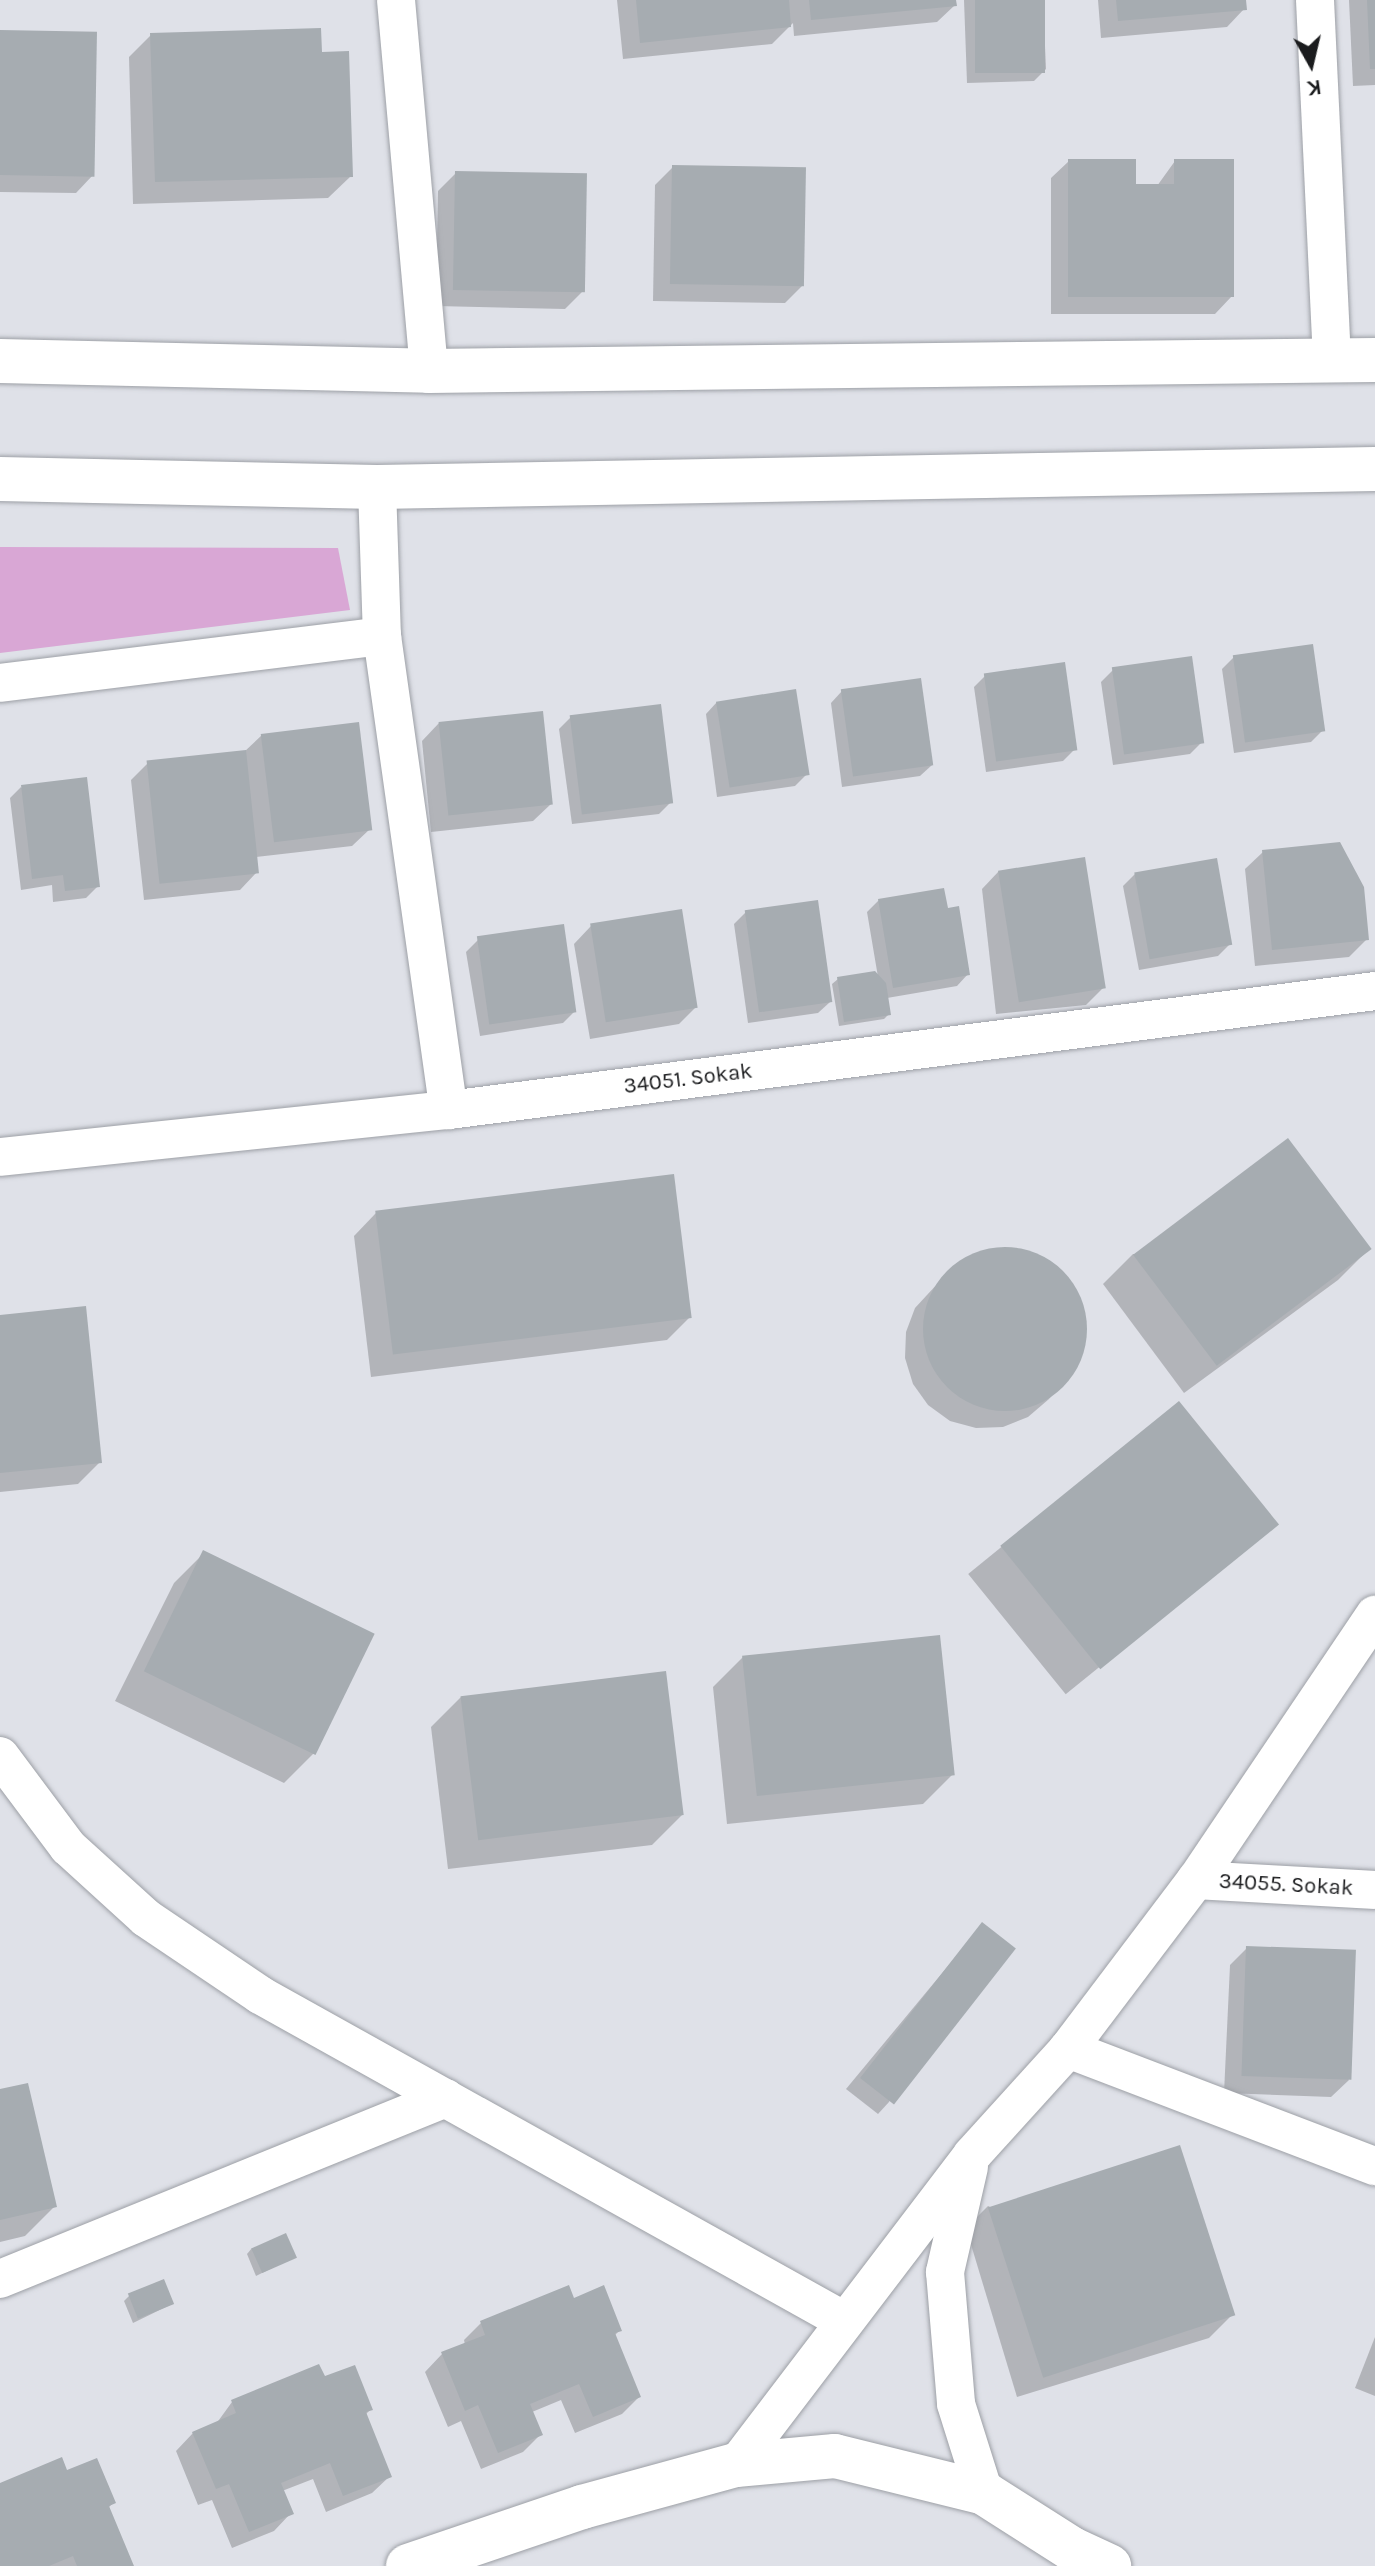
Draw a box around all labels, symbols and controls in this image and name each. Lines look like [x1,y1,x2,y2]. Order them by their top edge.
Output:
north arrow [1271,24,1351,104]
text: K [1305,74,1323,102]
street label: 34051. Sokak [622,1058,754,1100]
street label: 34055. Sokak [1218,1868,1354,1902]

